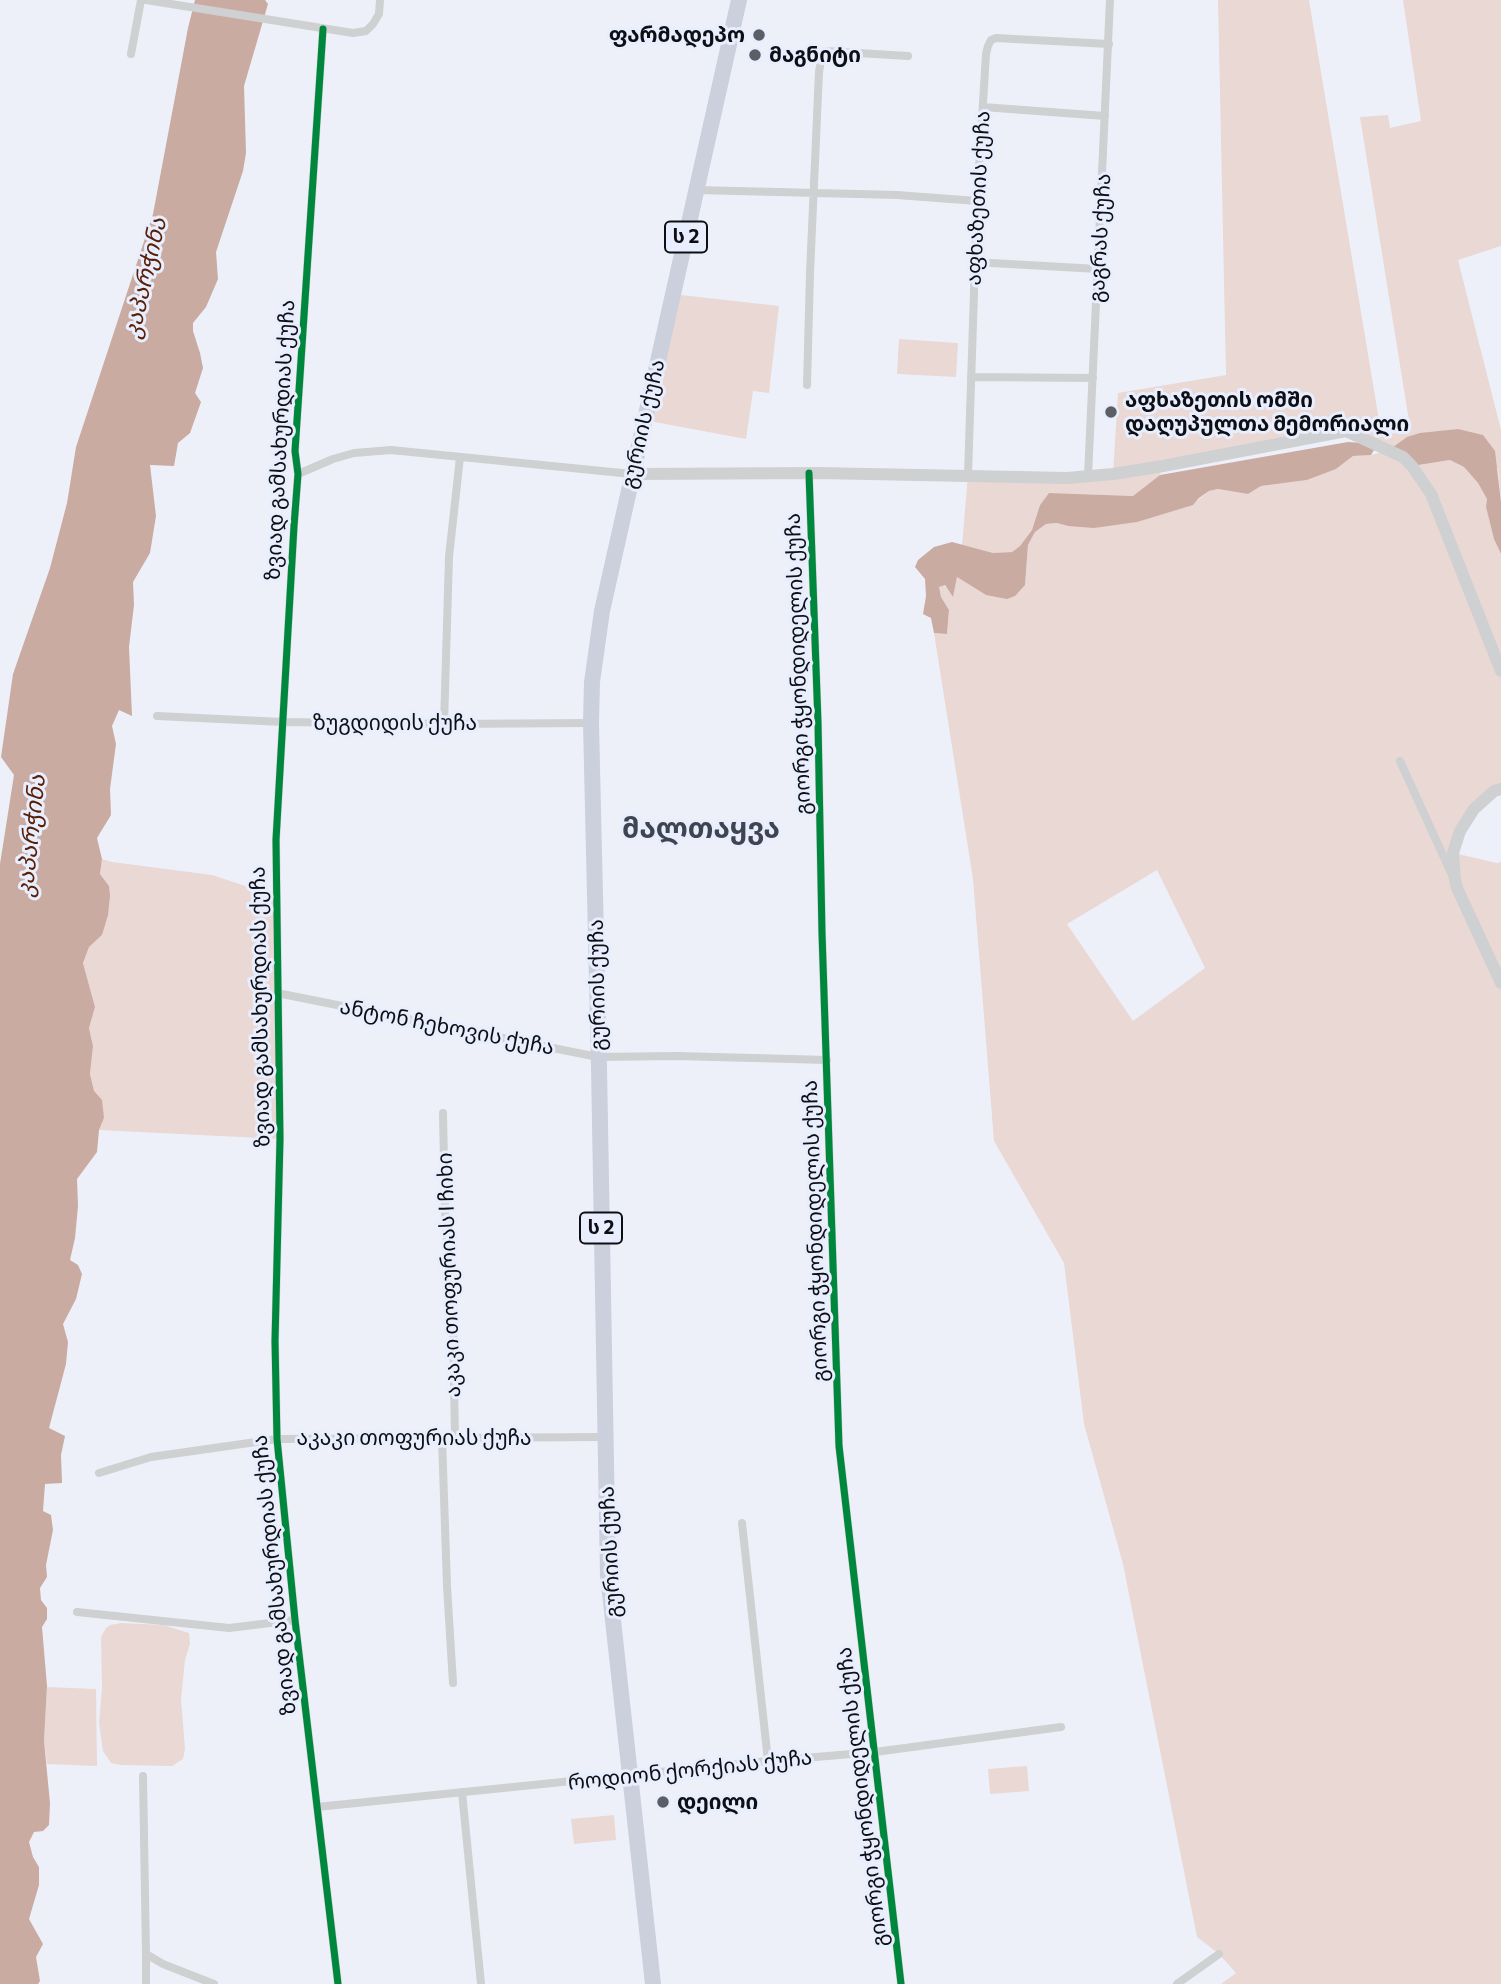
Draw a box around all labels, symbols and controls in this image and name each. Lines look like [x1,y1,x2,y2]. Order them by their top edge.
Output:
place label: ფარმადეპო [609,22,745,48]
marker: ფარმადეპო [751,27,767,43]
place label: მაგნიტი [769,42,861,68]
marker: მაგნიტი [747,47,763,63]
street label: აფხაზეთის ქუჩა [961,110,995,286]
street label: გაგრას ქუჩა [1084,173,1116,303]
water label: კაპარჭინა [118,215,172,341]
road number: ს 2 [665,221,707,252]
street label: ზვიად გამსახურდიას ქუჩა [260,299,300,581]
street label: გურიის ქუჩა [616,357,670,491]
place label: აფხაზეთის ომში დაღუპულთა მემორიალი [1125,387,1409,437]
marker: აფხაზეთის ომში დაღუპულთა მემორიალი [1103,404,1119,420]
street label: გიორგი ჭყონდიდელის ქუჩა [780,513,816,815]
street label: ზუგდიდის ქუჩა [313,710,477,736]
water label: კაპარჭინა [11,774,51,898]
district label: მალთაყვა [622,812,780,846]
street label: ზვიად გამსახურდიას ქუჩა [245,866,275,1148]
street label: გურიის ქუჩა [583,919,611,1051]
street label: ანტონ ჩეხოვის ქუჩა [338,994,556,1060]
street label: გიორგი ჭყონდიდელის ქუჩა [797,1080,833,1382]
street label: აკაკი თოფურიას I ჩიხი [432,1152,466,1398]
road number: ს 2 [580,1212,622,1244]
street label: აკაკი თოფურიას ქუჩა [296,1425,532,1451]
street label: ზვიად გამსახურდიას ქუჩა [247,1434,301,1716]
street label: გურიის ქუჩა [594,1485,626,1619]
street label: გიორგი ჭყონდიდელის ქუჩა [831,1646,893,1948]
street label: როდიონ ქორქიას ქუჩა [567,1745,813,1795]
place label: დეილი [677,1789,758,1815]
marker: დეილი [655,1794,671,1810]

